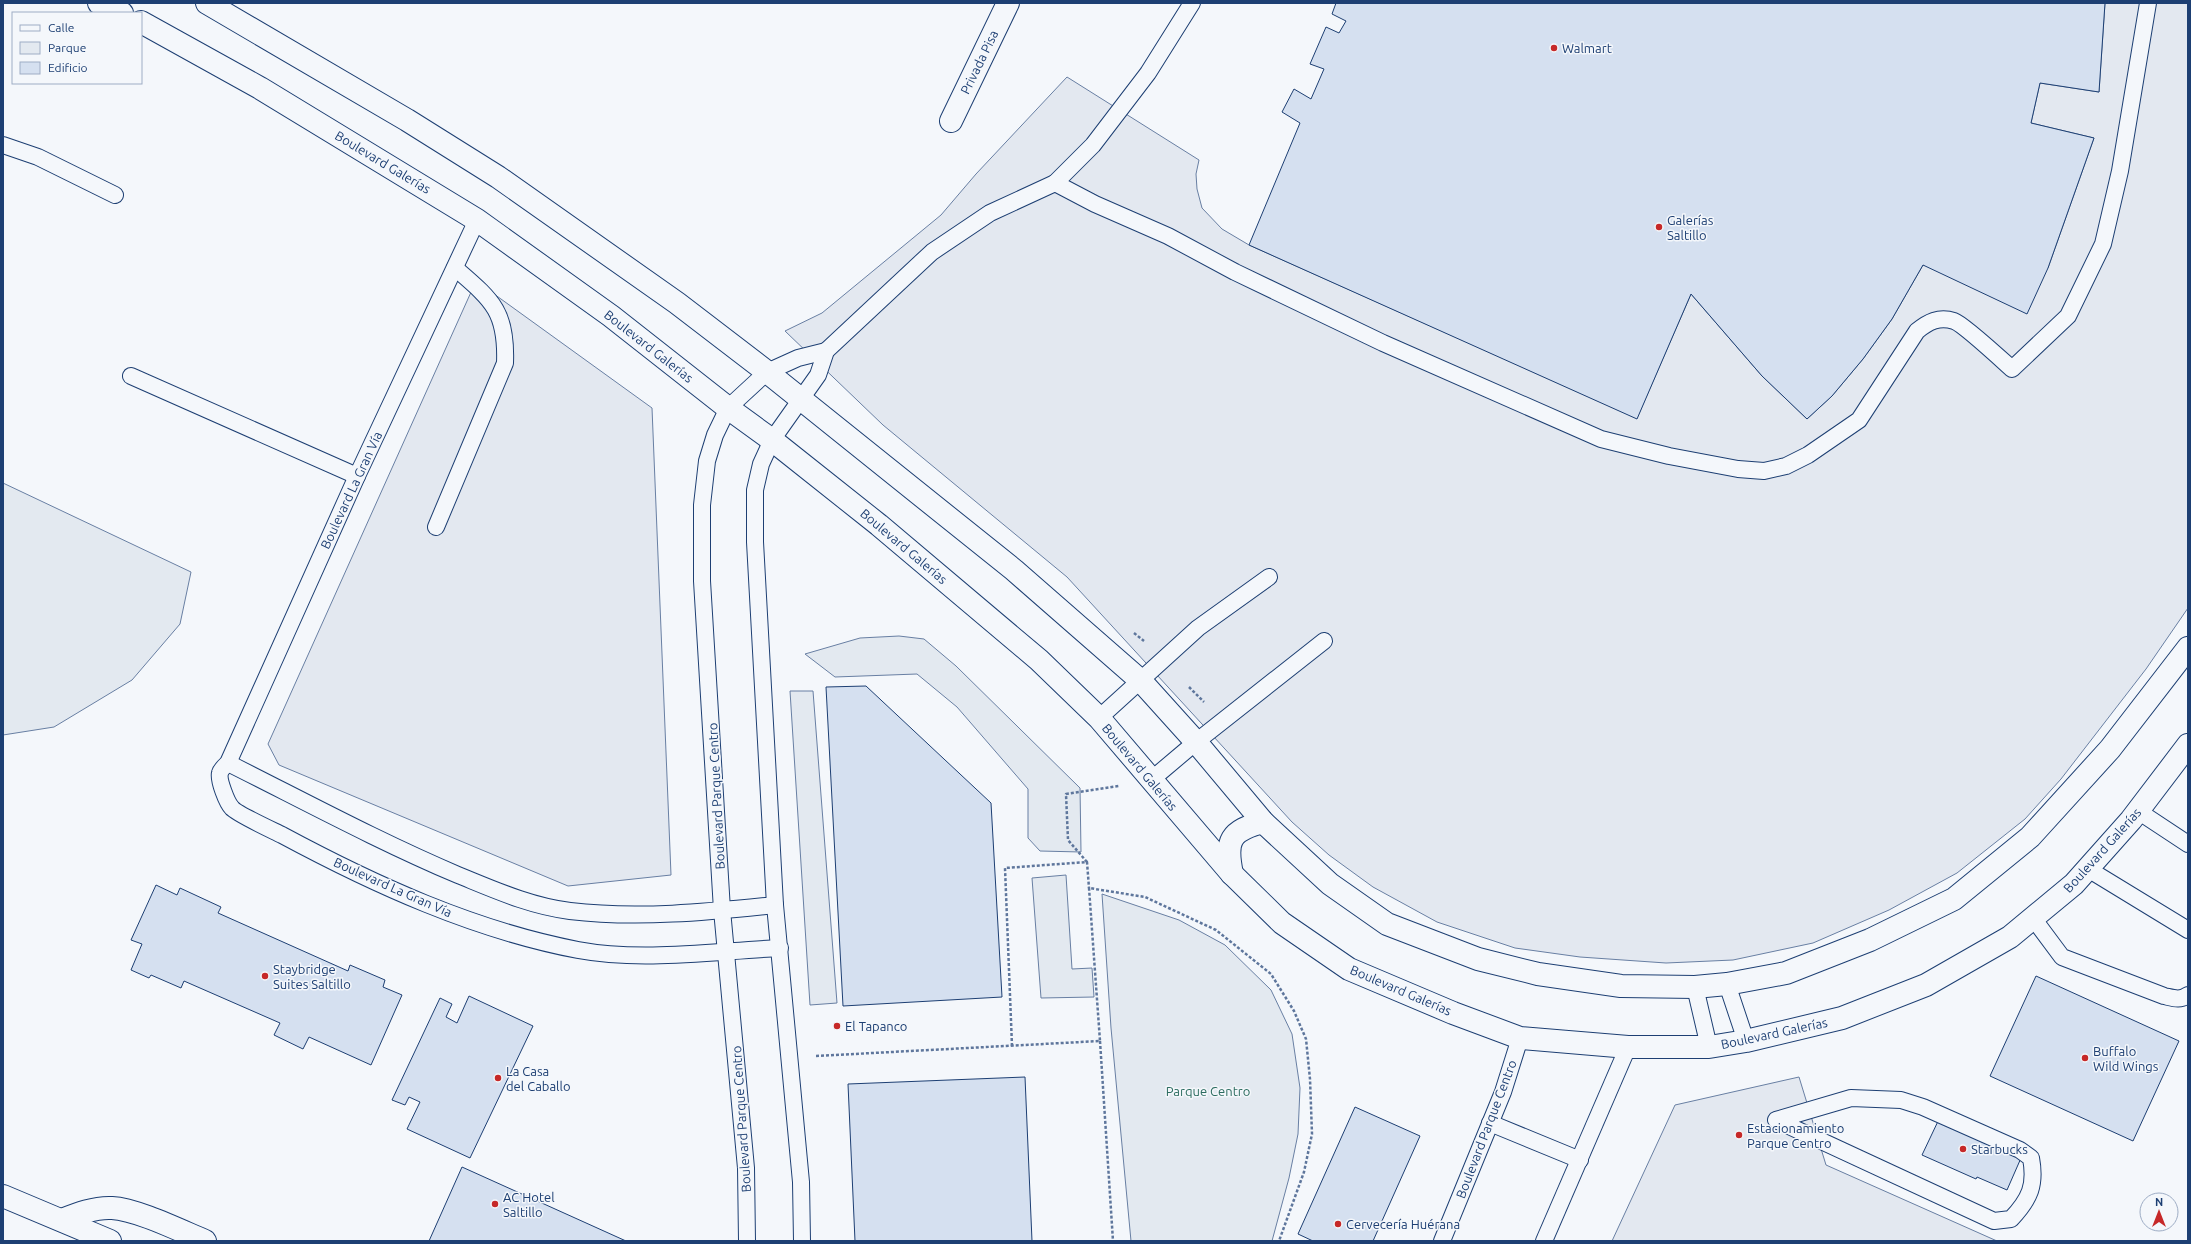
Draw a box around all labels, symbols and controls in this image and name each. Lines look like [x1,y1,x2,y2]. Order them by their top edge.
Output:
legend [12,12,142,84]
text: Calle [48,21,74,34]
street label: Privada Pisa [958,28,1000,96]
text: Parque [48,41,86,54]
place label: Walmart [1562,41,1612,55]
marker: Walmart [1549,43,1559,53]
text: Edificio [48,61,88,74]
street label: Boulevard Galerías [333,128,433,196]
place label: Galerías Saltillo [1667,213,1714,242]
marker: Galerías Saltillo [1654,222,1664,232]
street label: Boulevard Galerías [602,307,696,385]
street label: Boulevard La Gran Vía [318,429,384,551]
street label: Boulevard Galerías [858,506,950,587]
street label: Boulevard Galerías [1100,721,1181,813]
street label: Boulevard Parque Centro [705,722,727,870]
street label: Boulevard Galerías [2060,805,2144,895]
street label: Boulevard La Gran Vía [332,855,454,919]
place label: Staybridge Suites Saltillo [273,962,351,991]
street label: Boulevard Galerías [1348,962,1454,1018]
marker: Staybridge Suites Saltillo [260,971,270,981]
street label: Boulevard Galerías [1719,1015,1829,1051]
place label: El Tapanco [845,1019,907,1033]
marker: El Tapanco [832,1021,842,1031]
place label: Buffalo Wild Wings [2093,1044,2159,1073]
street label: Boulevard Parque Centro [729,1045,753,1193]
marker: Buffalo Wild Wings [2080,1053,2090,1063]
street label: Boulevard Parque Centro [1453,1058,1519,1200]
place label: La Casa del Caballo [506,1064,571,1093]
marker: La Casa del Caballo [493,1073,503,1083]
park label: Parque Centro [1166,1084,1250,1098]
place label: Estacionamiento Parque Centro [1747,1121,1844,1150]
marker: Estacionamiento Parque Centro [1734,1130,1744,1140]
place label: Starbucks [1971,1142,2028,1156]
marker: Starbucks [1958,1144,1968,1154]
place label: AC Hotel Saltillo [503,1190,555,1219]
north arrow [2139,1192,2179,1232]
text: N [2155,1196,2163,1208]
marker: AC Hotel Saltillo [490,1199,500,1209]
place label: Cervecería Huérana [1346,1217,1460,1231]
marker: Cervecería Huérana [1333,1219,1343,1229]

